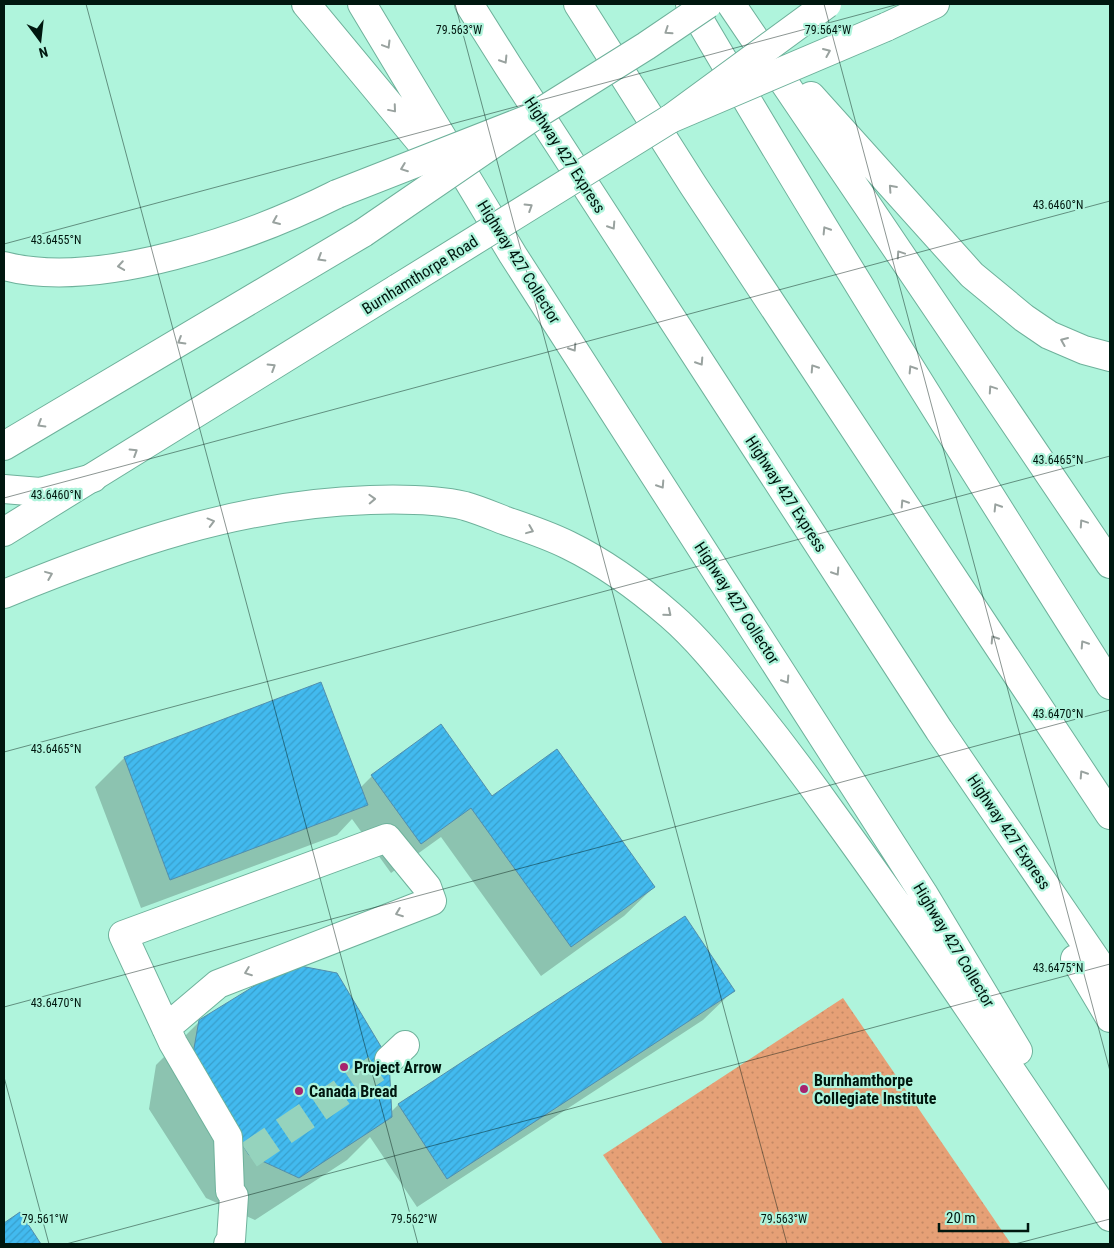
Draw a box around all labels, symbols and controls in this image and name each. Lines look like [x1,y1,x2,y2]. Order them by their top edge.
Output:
north arrow [15,15,65,65]
text: 79.563°W [436,23,482,37]
text: 79.564°W [805,23,851,37]
one-way arrow [664,25,674,34]
one-way arrow [381,40,391,49]
text: N [37,44,50,61]
one-way arrow [823,48,831,58]
one-way arrow [498,54,507,64]
street label: Highway 427 Express [520,93,610,217]
one-way arrow [387,103,396,112]
one-way arrow [401,162,409,172]
one-way arrow [889,184,898,193]
street label: Highway 427 Collector [473,197,565,327]
text: 43.6460°N [1033,198,1083,212]
one-way arrow [523,204,532,214]
one-way arrow [272,215,281,226]
one-way arrow [605,220,615,229]
one-way arrow [823,227,833,236]
street label: Burnhamthorpe Road [359,232,481,318]
text: 43.6455°N [31,233,81,247]
one-way arrow [897,250,907,259]
one-way arrow [317,251,326,261]
one-way arrow [116,261,125,271]
one-way arrow [178,334,187,344]
one-way arrow [1060,337,1069,348]
one-way arrow [567,342,576,352]
one-way arrow [694,356,703,366]
one-way arrow [267,363,276,373]
one-way arrow [811,364,821,373]
one-way arrow [908,365,918,374]
one-way arrow [989,385,998,394]
one-way arrow [38,417,47,427]
street label: Highway 427 Express [741,432,831,556]
one-way arrow [129,449,138,459]
text: 43.6465°N [1033,453,1083,467]
one-way arrow [655,479,664,488]
text: 43.6460°N [31,488,81,502]
one-way arrow [368,494,376,505]
one-way arrow [901,499,910,509]
one-way arrow [994,503,1004,512]
one-way arrow [207,517,216,528]
one-way arrow [1080,519,1089,529]
one-way arrow [525,523,534,534]
street label: Highway 427 Collector [690,538,784,668]
one-way arrow [830,566,839,575]
one-way arrow [44,571,53,582]
one-way arrow [662,608,671,617]
one-way arrow [991,635,1000,644]
one-way arrow [1081,641,1090,650]
one-way arrow [780,675,790,684]
text: 43.6470°N [1033,707,1083,721]
text: 43.6465°N [31,742,81,756]
street label: Highway 427 Express [964,771,1054,893]
one-way arrow [1080,771,1090,780]
street label: Highway 427 Collector [909,879,999,1011]
one-way arrow [396,907,404,917]
text: 43.6475°N [1033,961,1083,975]
one-way arrow [244,966,253,976]
text: 43.6470°N [31,996,81,1010]
place label: Project Arrow [354,1058,442,1077]
marker: Project Arrow [338,1061,350,1073]
place label: Burnhamthorpe Collegiate Institute [814,1071,937,1108]
place label: Canada Bread [309,1082,398,1101]
marker: Burnhamthorpe Collegiate Institute [798,1083,810,1095]
marker: Canada Bread [293,1085,305,1097]
scale bar [939,1200,1028,1232]
text: 20 m [946,1209,976,1227]
text: 79.561°W [22,1212,68,1226]
text: 79.562°W [391,1212,437,1226]
text: 79.563°W [761,1212,807,1226]

